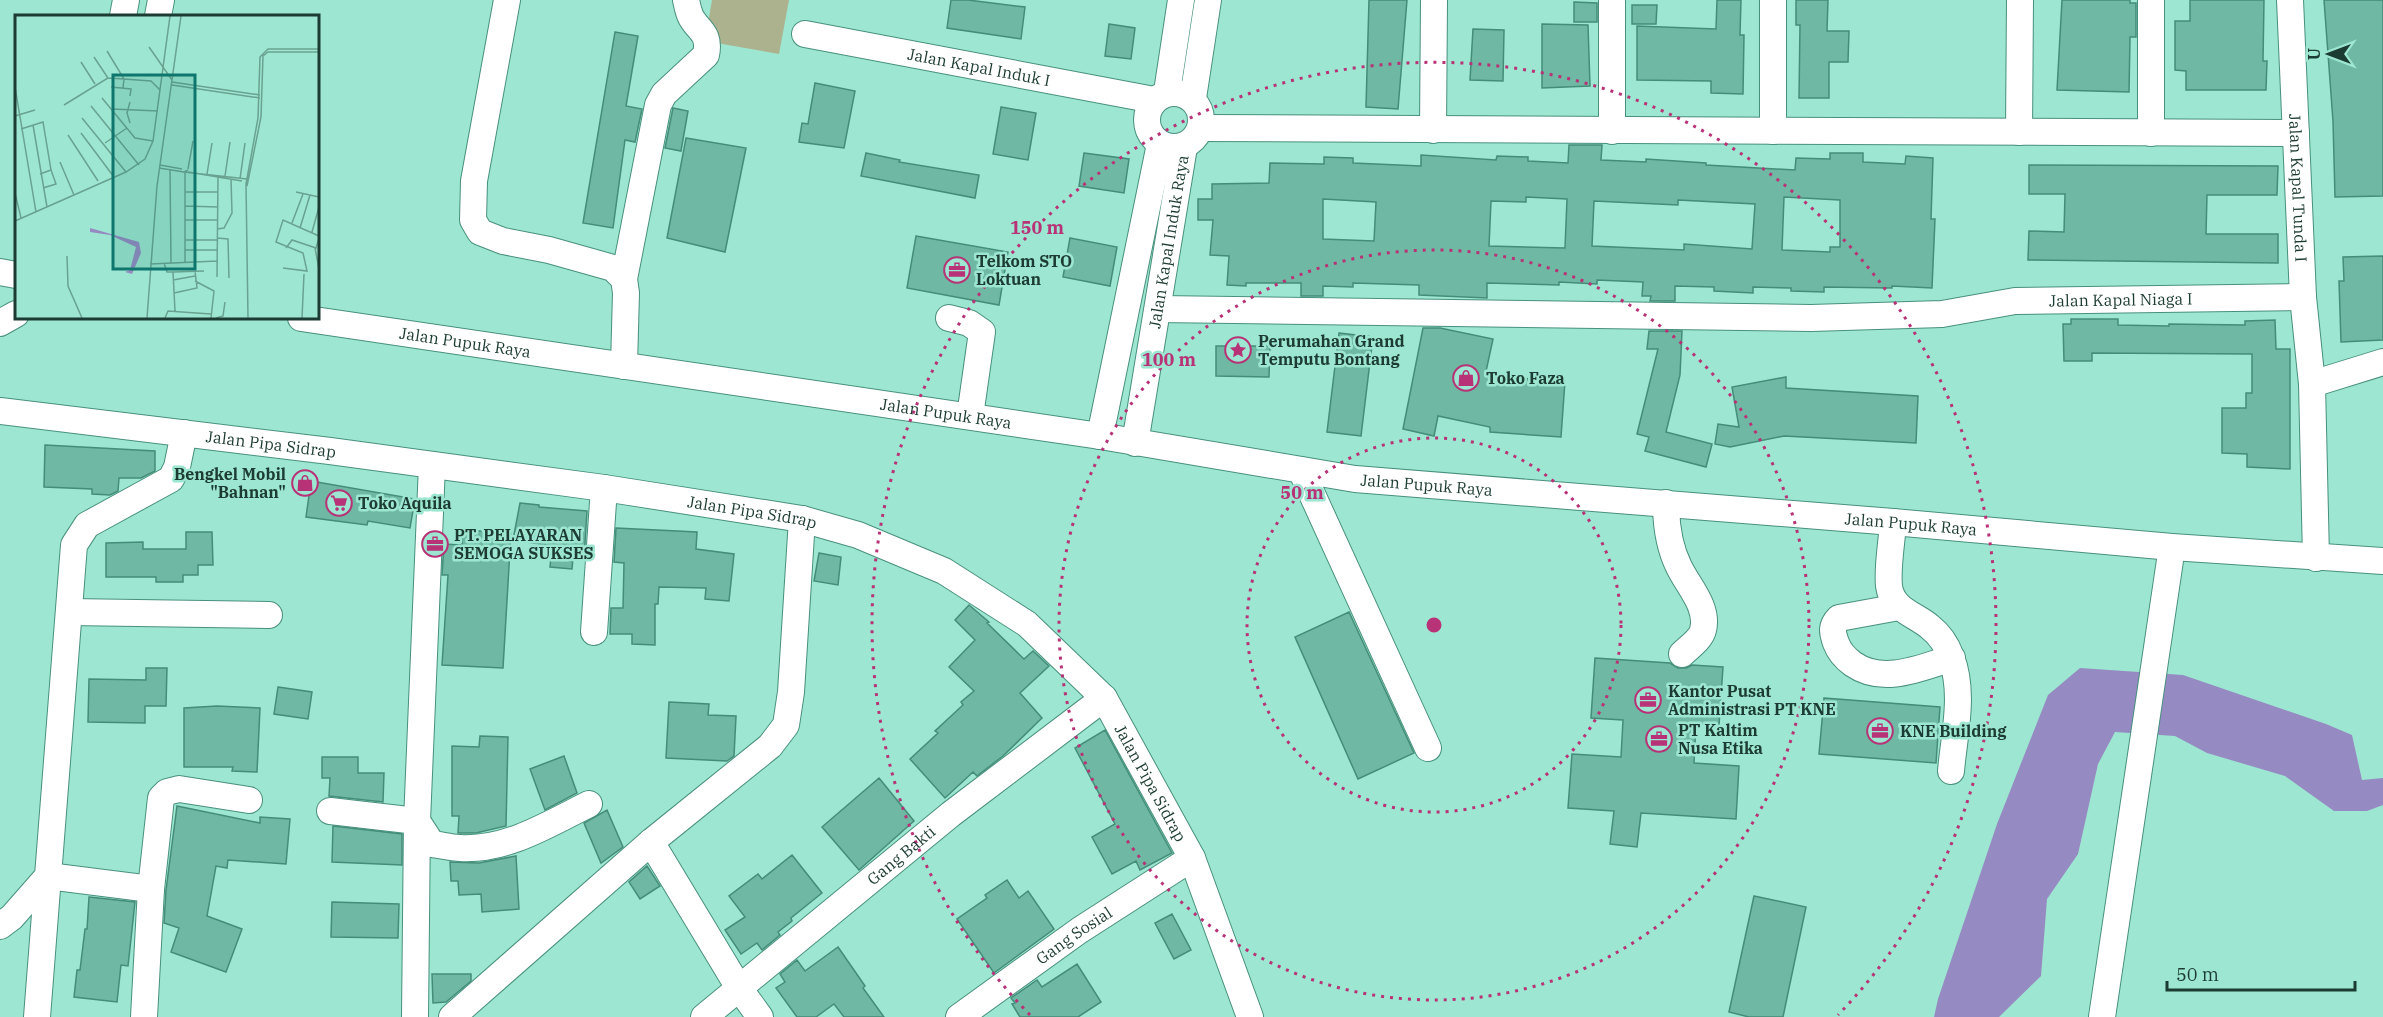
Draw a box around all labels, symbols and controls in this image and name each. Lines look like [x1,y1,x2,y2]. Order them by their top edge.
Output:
inset map [15,15,320,320]
north arrow [2299,24,2359,84]
street label: Jalan Kapal Induk I [906,44,1052,90]
text: U [2304,48,2324,60]
street label: Jalan Kapal Tunda I [2285,113,2311,262]
street label: Jalan Kapal Induk Raya [1144,153,1193,330]
text: 150 m [1010,216,1065,239]
place label: Telkom STO Loktuan [976,251,1072,289]
office icon: Telkom STO Loktuan [942,255,972,285]
street label: Jalan Kapal Niaga I [2049,289,2193,311]
street label: Jalan Pupuk Raya [398,323,533,362]
place label: Perumahan Grand Temputu Bontang [1258,331,1405,369]
place icon: Perumahan Grand Temputu Bontang [1223,335,1253,365]
text: 100 m [1142,348,1197,371]
shop icon: Toko Faza [1451,363,1481,393]
place label: Toko Faza [1486,368,1565,388]
street label: Jalan Pupuk Raya [879,394,1013,433]
street label: Jalan Pipa Sidrap [205,426,337,462]
place label: Bengkel Mobil "Bahnan" [174,464,286,502]
shop icon: Bengkel Mobil "Bahnan" [290,468,320,498]
street label: Jalan Pupuk Raya [1360,469,1494,500]
text: 50 m [1280,481,1324,504]
supermarket icon: Toko Aquila [324,488,354,518]
street label: Jalan Pipa Sidrap [686,491,819,533]
place label: Toko Aquila [358,493,452,513]
street label: Jalan Pupuk Raya [1844,508,1978,540]
place label: PT. PELAYARAN SEMOGA SUKSES [454,525,594,563]
office icon: PT. PELAYARAN SEMOGA SUKSES [420,529,450,559]
centre of rings [1424,615,1444,635]
place label: Kantor Pusat Administrasi PT KNE [1668,681,1836,719]
office icon: Kantor Pusat Administrasi PT KNE [1633,685,1663,715]
office icon: KNE Building [1865,716,1895,746]
place label: PT Kaltim Nusa Etika [1678,720,1763,758]
street label: Jalan Pipa Sidrap [1110,721,1191,845]
place label: KNE Building [1900,721,2007,741]
office icon: PT Kaltim Nusa Etika [1644,724,1674,754]
street label: Gang Bakti [863,821,939,889]
street label: Gang Sosial [1032,902,1116,968]
scale bar [2167,954,2354,992]
text: 50 m [2176,963,2219,986]

